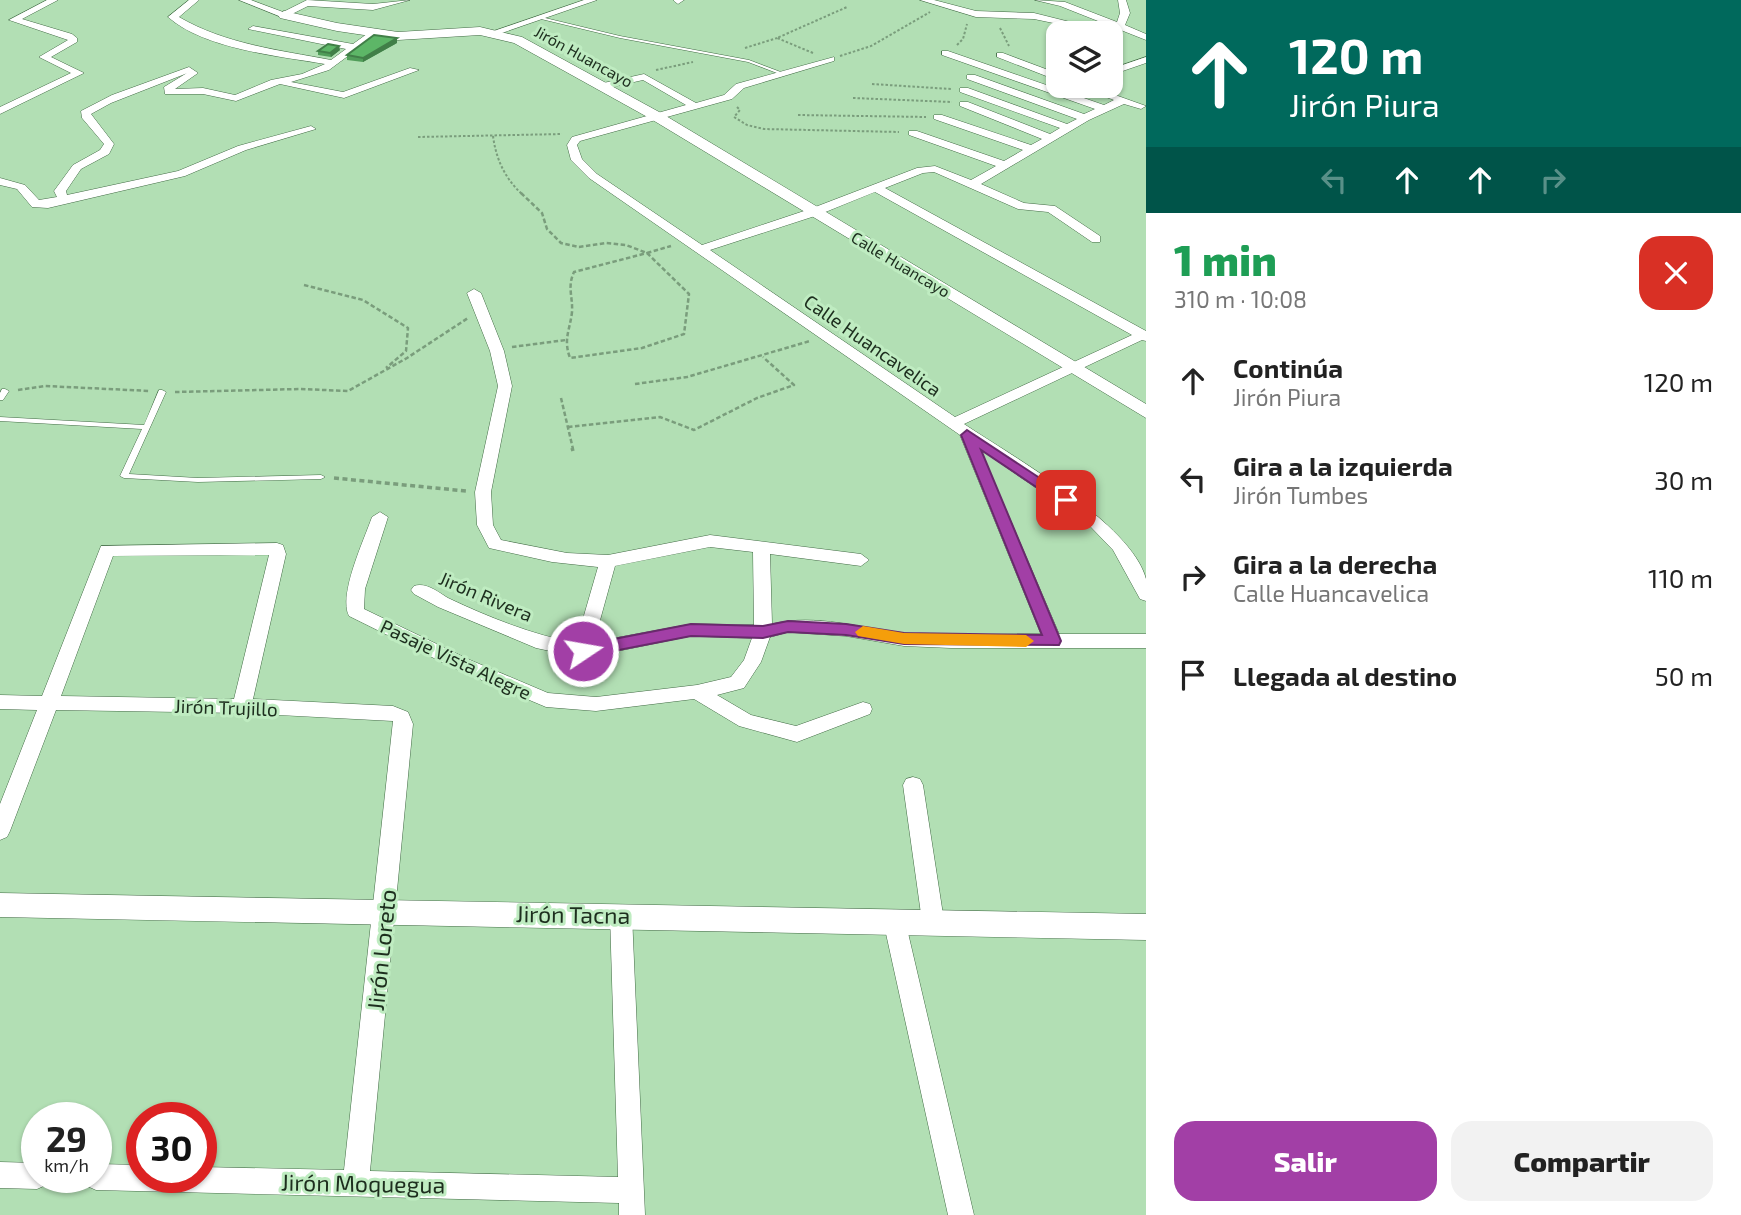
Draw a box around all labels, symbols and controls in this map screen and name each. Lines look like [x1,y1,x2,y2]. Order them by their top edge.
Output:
street label: Jirón Huancayo [531,21,637,91]
map controls [1046,21,1123,98]
button: layers [1046,21,1123,98]
text: 120 m [1289,25,1423,84]
icon: ahead [1174,28,1265,119]
text: Jirón Piura [1289,85,1440,123]
icon: left [1315,161,1353,199]
icon: ahead [1388,161,1426,199]
icon: ahead [1461,161,1499,199]
icon: right [1534,161,1572,199]
street label: Calle Huancayo [848,227,954,301]
text: 1 min [1174,234,1277,284]
button: close [1639,236,1713,310]
text: 310 m · 10:08 [1174,285,1307,313]
street label: Calle Huancavelica [800,289,946,401]
text: Continúa [1233,352,1343,383]
icon: ahead [1174,362,1212,400]
text: 120 m [1644,366,1713,397]
text: Jirón Piura [1233,383,1341,411]
text: Gira a la izquierda [1233,450,1453,481]
icon: left [1174,460,1212,498]
text: 30 m [1654,464,1713,495]
pin [1036,470,1096,530]
icon: arrive [1047,481,1085,519]
text: Jirón Tumbes [1233,481,1368,509]
text: Gira a la derecha [1233,548,1437,579]
icon: right [1174,558,1212,596]
text: 110 m [1648,562,1713,593]
street label: Jirón Rivera [436,566,536,626]
text: Calle Huancavelica [1233,579,1429,607]
street label: Pasaje Vista Alegre [377,614,535,704]
position arrow [546,614,620,688]
icon: arrive [1174,656,1212,694]
text: Llegada al destino [1233,660,1457,691]
text: 50 m [1655,660,1713,691]
street label: Jirón Trujillo [174,694,278,720]
street label: Jirón Loreto [361,888,401,1012]
street label: Jirón Tacna [515,899,631,929]
speed limit sign: 30 [126,1102,217,1193]
text: 29 [46,1117,87,1159]
button: Salir [1174,1121,1437,1201]
button: Compartir [1451,1121,1713,1201]
text: km/h [44,1154,89,1176]
street label: Jirón Moquegua [281,1168,445,1198]

